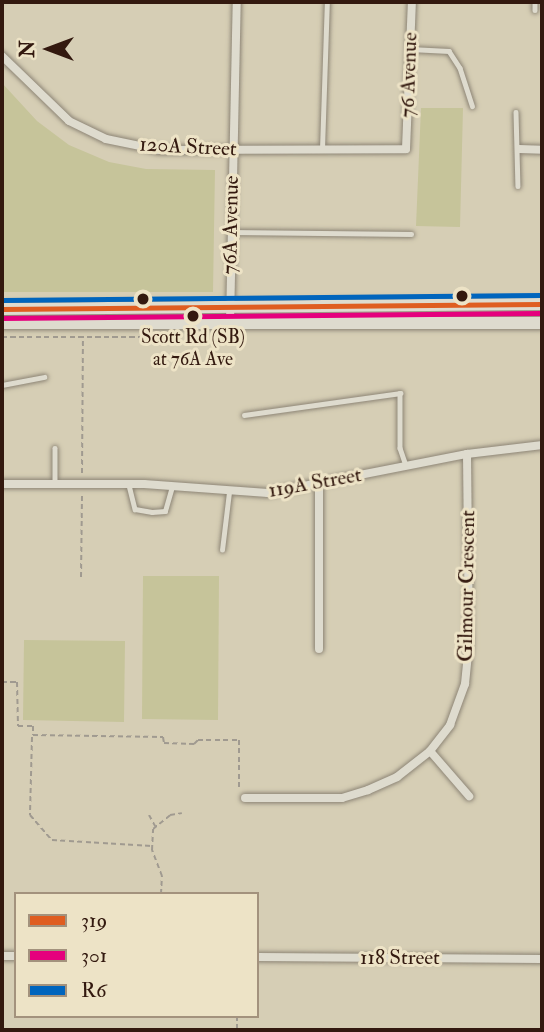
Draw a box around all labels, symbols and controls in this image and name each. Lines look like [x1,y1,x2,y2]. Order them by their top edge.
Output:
north arrow [14,14,84,84]
street label: 76 Avenue [395,32,423,118]
text: N [16,41,40,58]
street label: 120A Street [139,132,237,162]
street label: 76A Avenue [218,175,244,275]
unlabelled marker [455,289,469,303]
unlabelled marker [136,292,150,306]
marker: Scott Rd (SB) at 76A Ave [186,309,200,323]
place label: Scott Rd (SB) at 76A Ave [141,327,245,371]
street label: 119A Street [267,462,363,504]
street label: Gilmour Crescent [453,510,481,662]
legend [14,892,259,1018]
text: 319 [81,907,107,934]
text: 301 [81,942,107,969]
street label: 118 Street [360,945,440,971]
text: R6 [81,977,107,1004]

